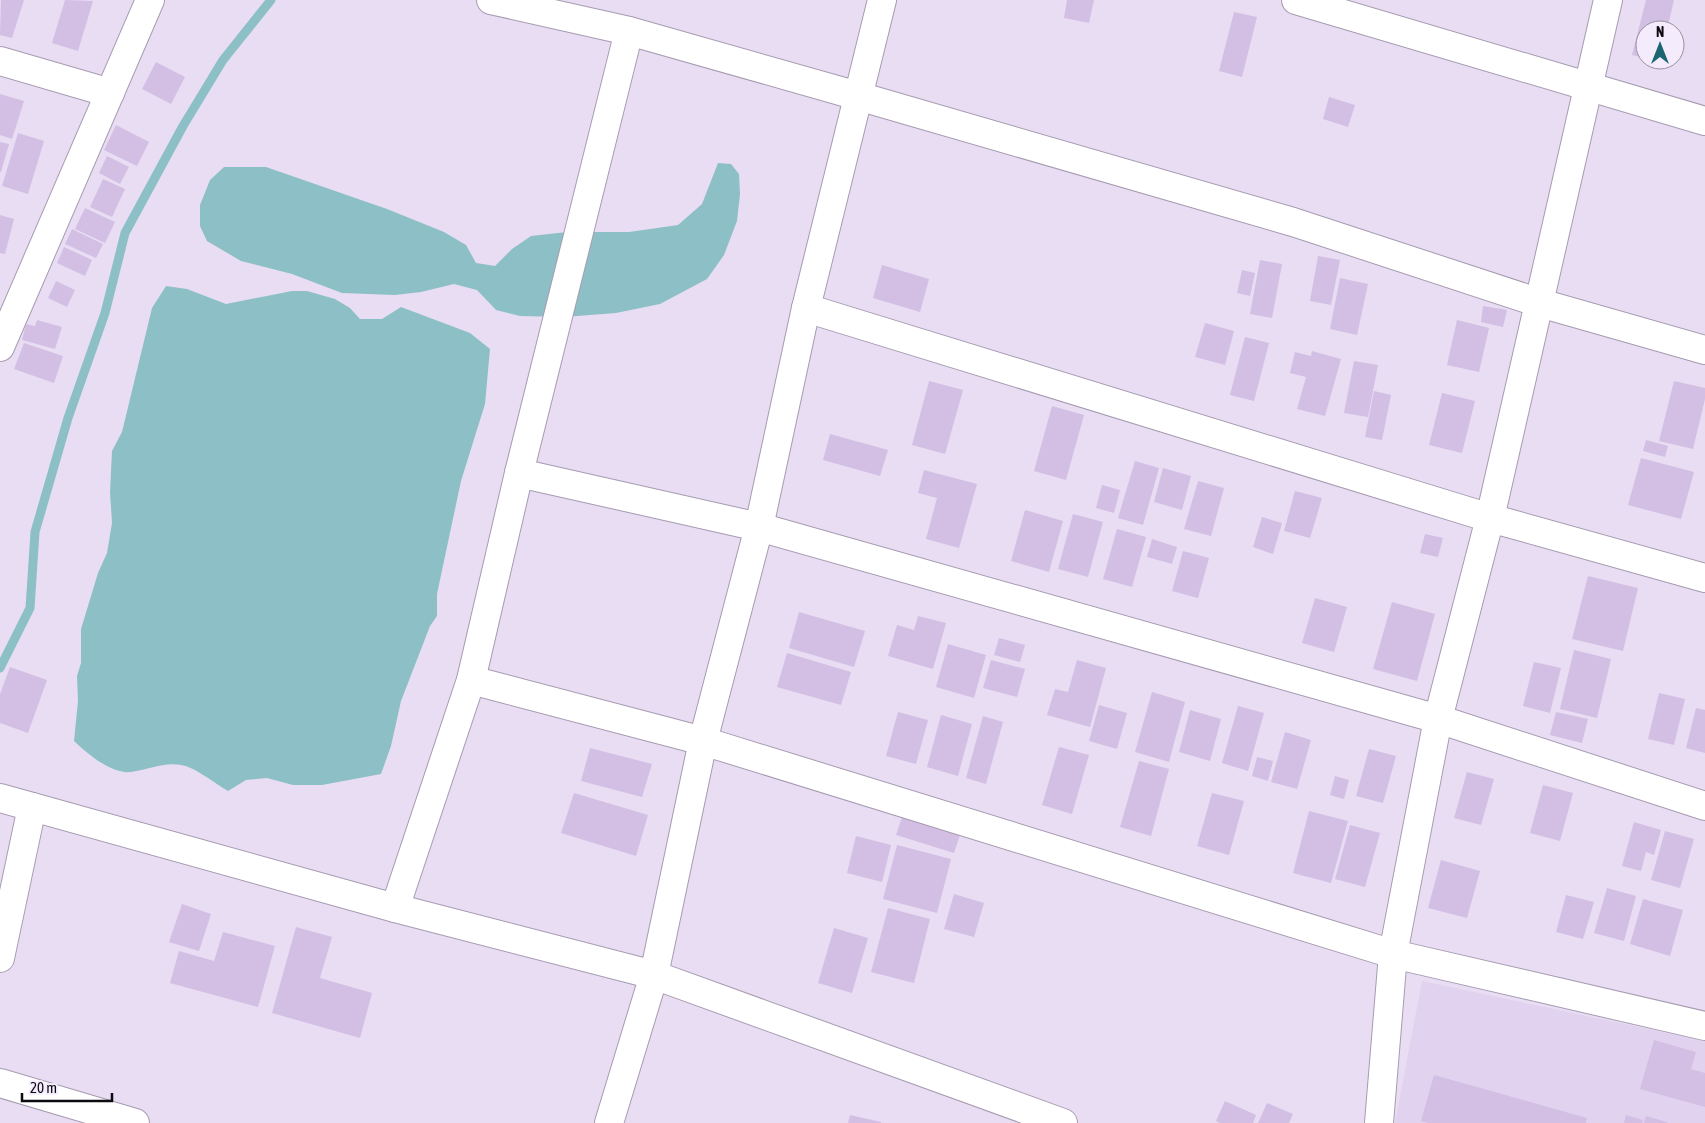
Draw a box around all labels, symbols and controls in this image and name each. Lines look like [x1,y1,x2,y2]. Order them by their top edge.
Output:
north arrow [1635,20,1685,70]
text: N [1656,24,1664,40]
scale bar [22,1070,112,1102]
text: 20 m [30,1079,57,1096]

